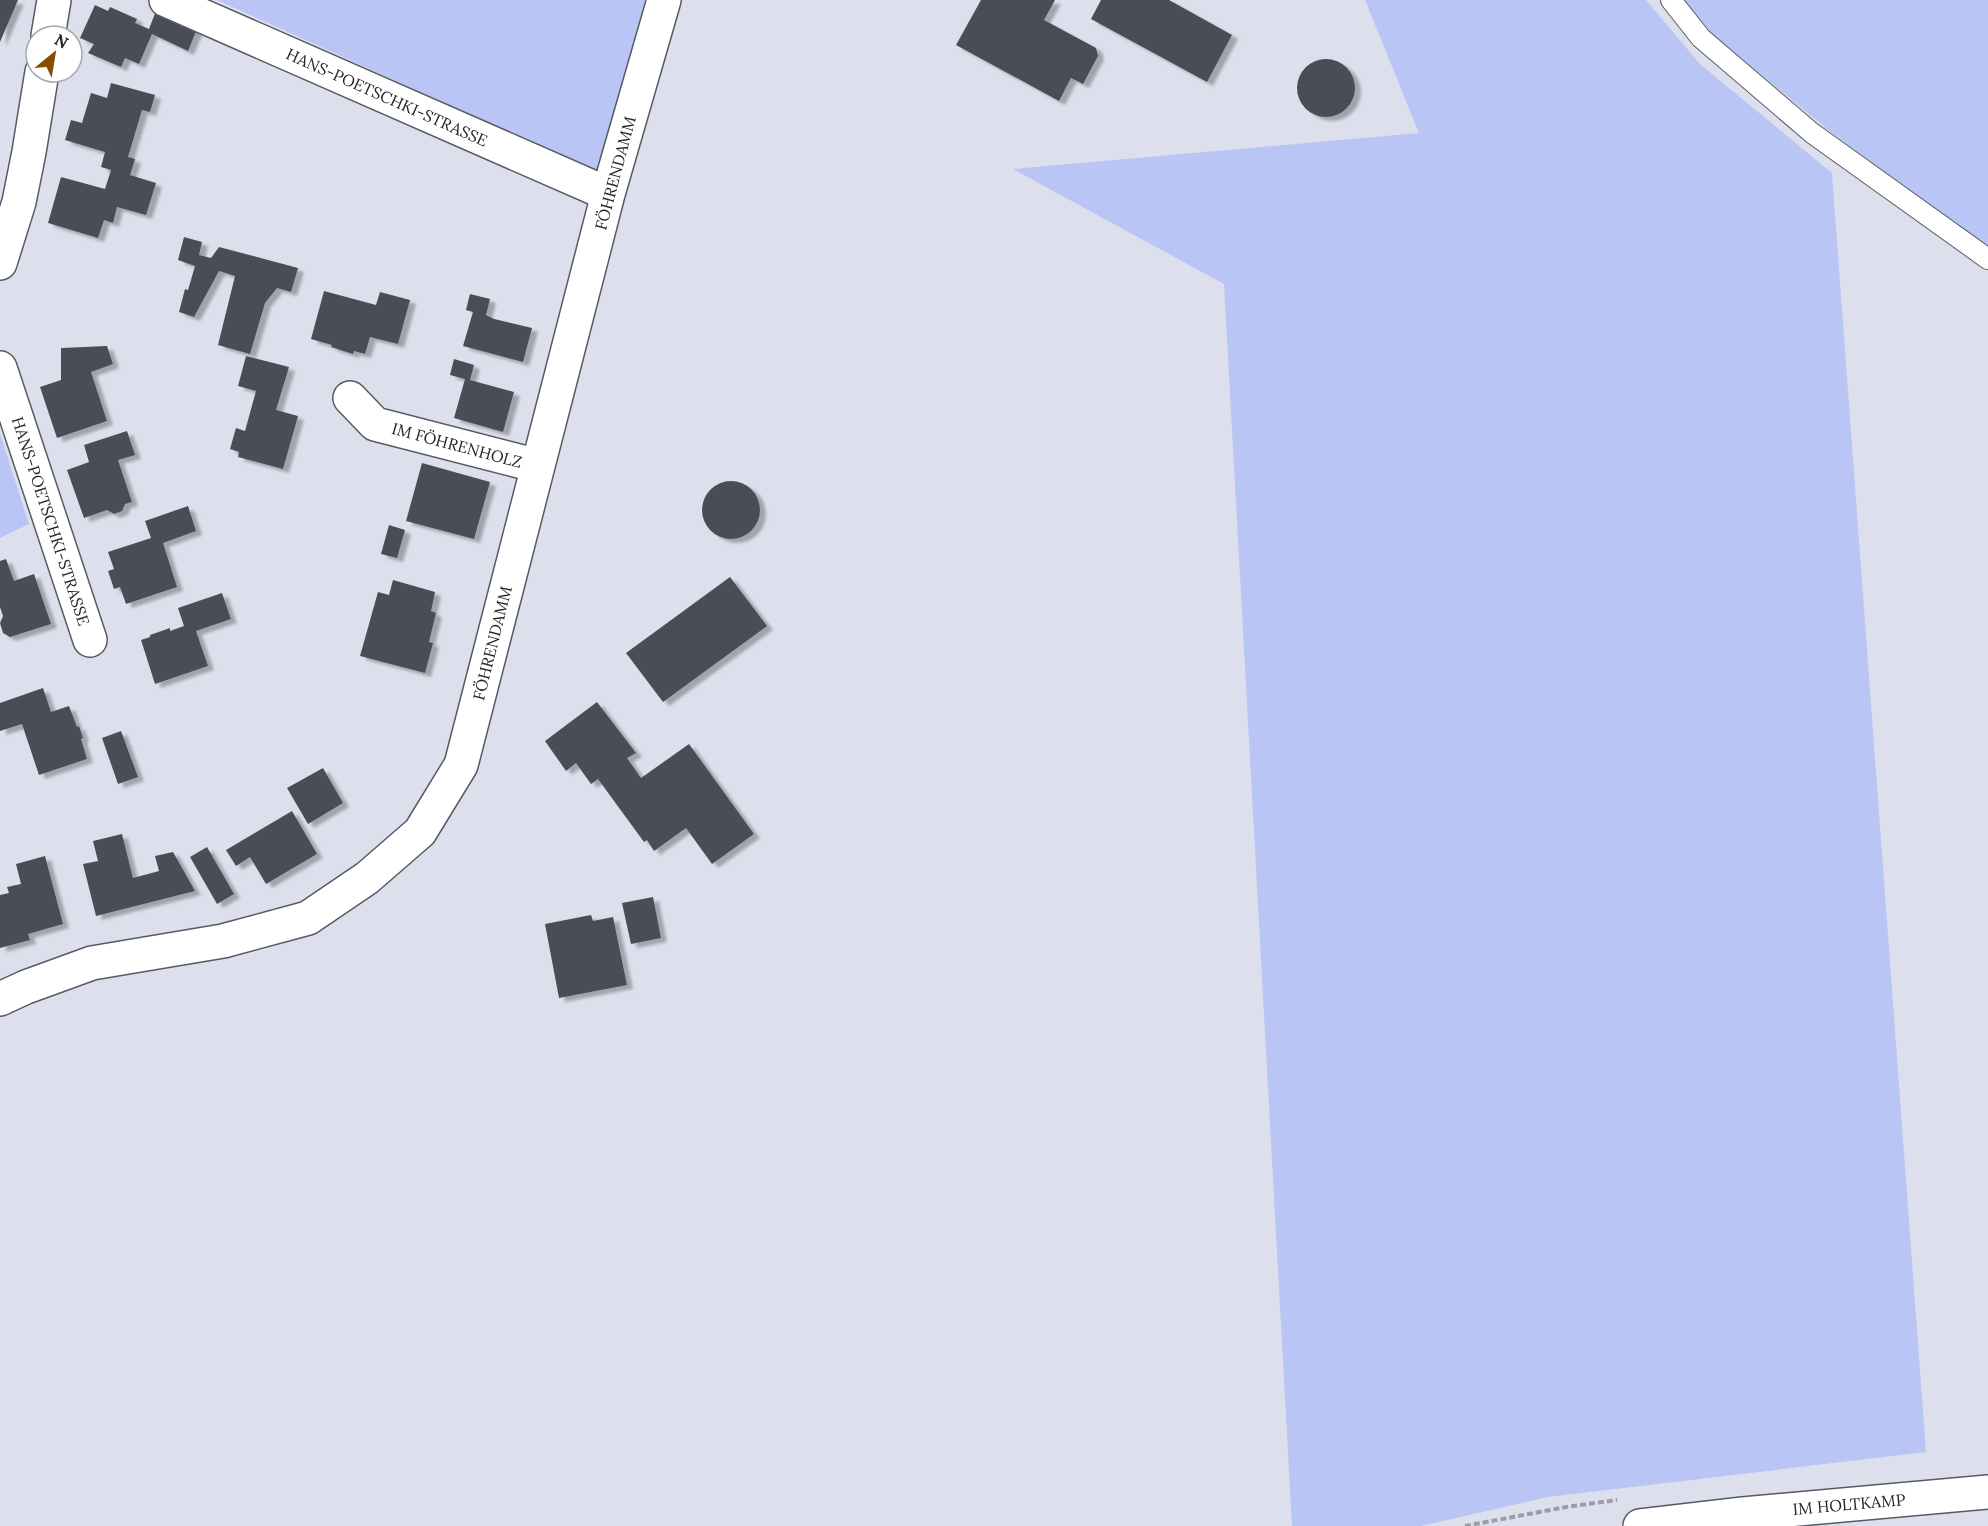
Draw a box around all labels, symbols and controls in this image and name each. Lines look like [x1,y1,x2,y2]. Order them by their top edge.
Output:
north arrow [24,24,84,84]
text: N [51,29,72,53]
street label: HANS-POETSCHKI-STRASSE [283,43,491,151]
street label: FÖHRENDAMM [590,114,640,232]
street label: HANS-POETSCHKI-STRASSE [8,414,94,628]
street label: IM FÖHRENHOLZ [390,418,524,472]
street label: FÖHRENDAMM [468,584,516,702]
street label: IM HOLTKAMP [1792,1489,1906,1519]

